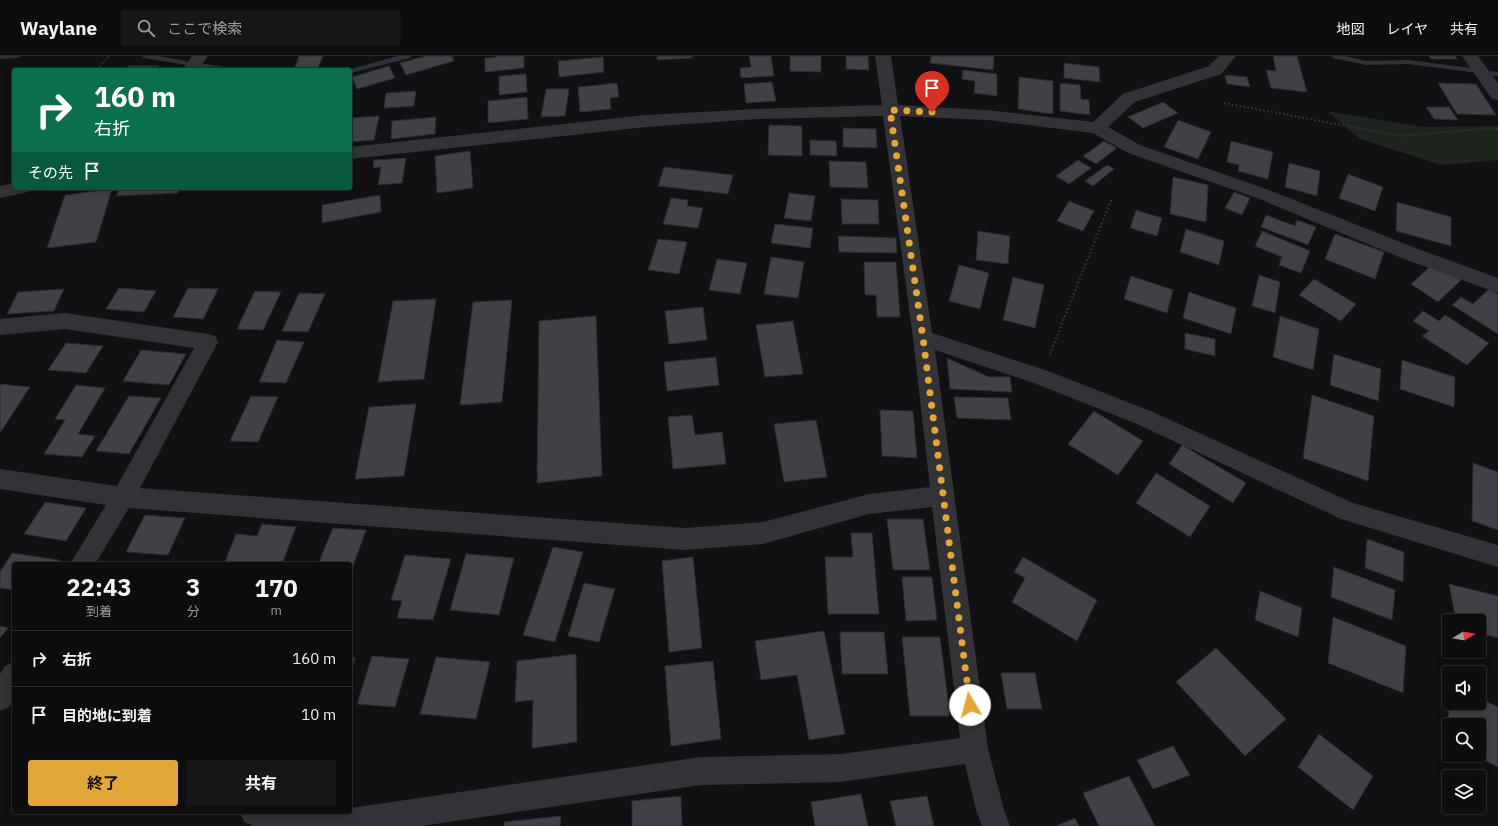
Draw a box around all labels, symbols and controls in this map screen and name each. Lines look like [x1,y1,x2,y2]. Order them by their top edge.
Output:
search box [121,10,401,46]
text: Waylane [20,16,97,40]
icon: search [135,17,157,39]
text: ここで検索 [167,19,242,38]
text: 地図 [1336,20,1364,38]
text: レイヤ [1386,20,1428,38]
text: 共有 [1450,20,1478,38]
pin [915,71,949,112]
icon: arrive [921,77,943,99]
text: 160 m [94,78,176,115]
icon: right [28,84,80,136]
text: 右折 [94,117,130,140]
icon: arrive [81,160,103,182]
text: その先 [28,163,73,182]
text: 22:43 [66,571,132,603]
text: 3 [186,571,200,603]
text: 170 [255,572,298,604]
text: m [270,602,282,619]
text: 到着 [86,603,112,620]
text: 分 [187,603,200,620]
north arrow [1442,614,1486,658]
map controls [1442,614,1486,814]
icon: right [28,648,50,670]
text: 160 m [292,649,336,668]
text: 右折 [62,650,92,669]
button: sound [1442,666,1486,710]
position arrow [949,684,991,726]
icon: arrive [28,704,50,726]
text: 10 m [301,705,336,724]
text: 目的地に到着 [62,706,152,725]
button: search [1442,718,1486,762]
button: 終了 [28,760,178,806]
button: 共有 [186,760,336,806]
button: layers [1442,770,1486,814]

